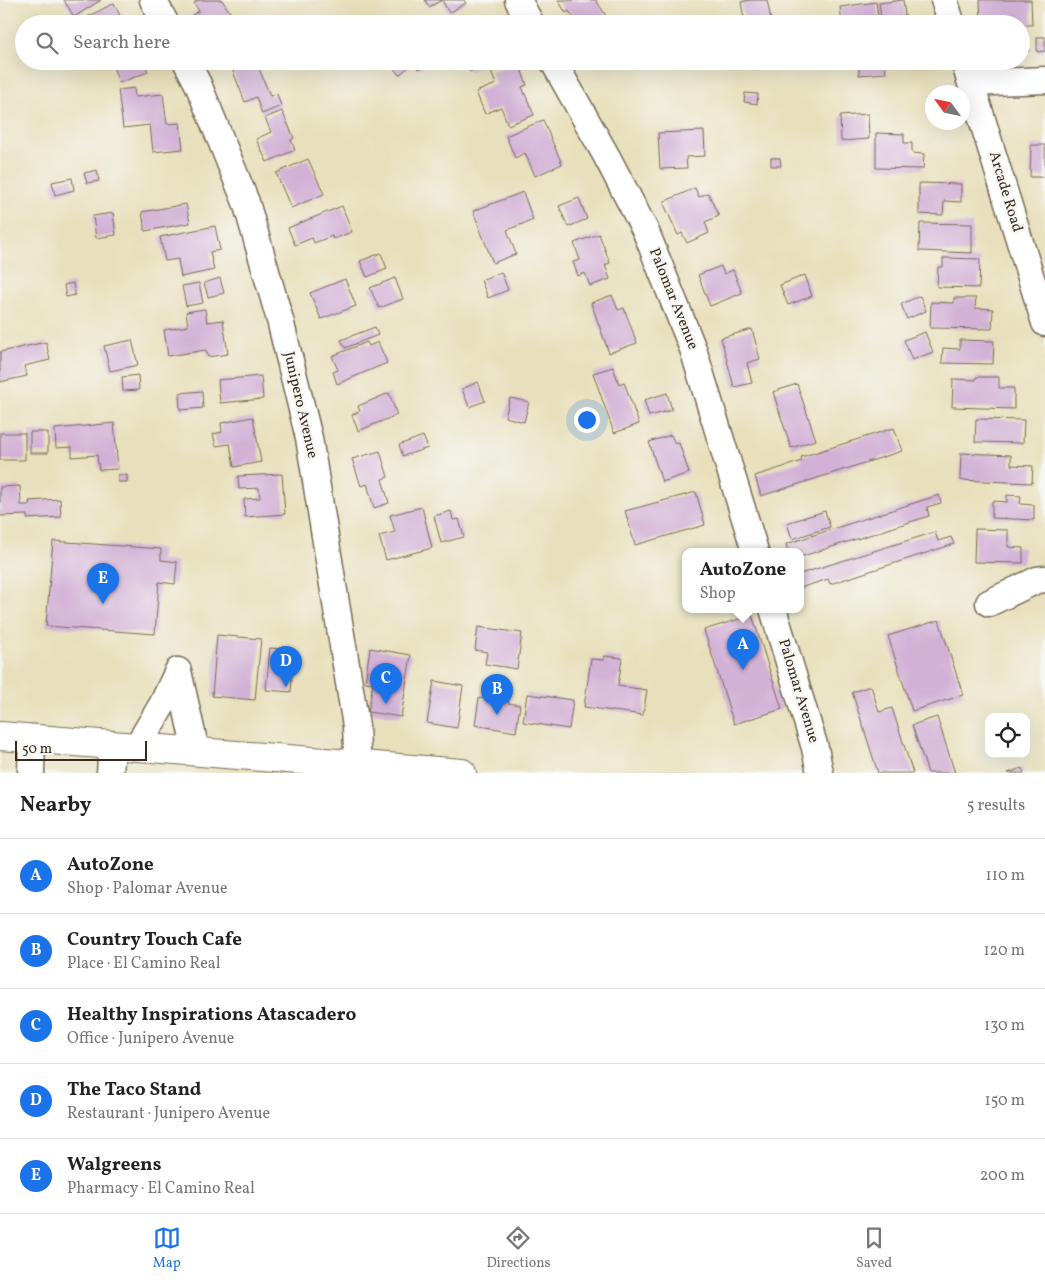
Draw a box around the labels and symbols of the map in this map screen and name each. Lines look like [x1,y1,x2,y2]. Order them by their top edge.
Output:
north arrow [925,85,970,130]
street label: Arcade Road [983,149,1027,235]
street label: Palomar Avenue [643,245,703,353]
street label: Junipero Avenue [278,350,322,460]
your location [574,407,600,433]
pin: E [87,563,119,604]
pin: A [727,629,759,670]
street label: Palomar Avenue [772,636,824,746]
pin: D [270,646,302,687]
pin: C [370,663,402,704]
pin: B [481,674,513,715]
scale bar [15,738,148,761]

